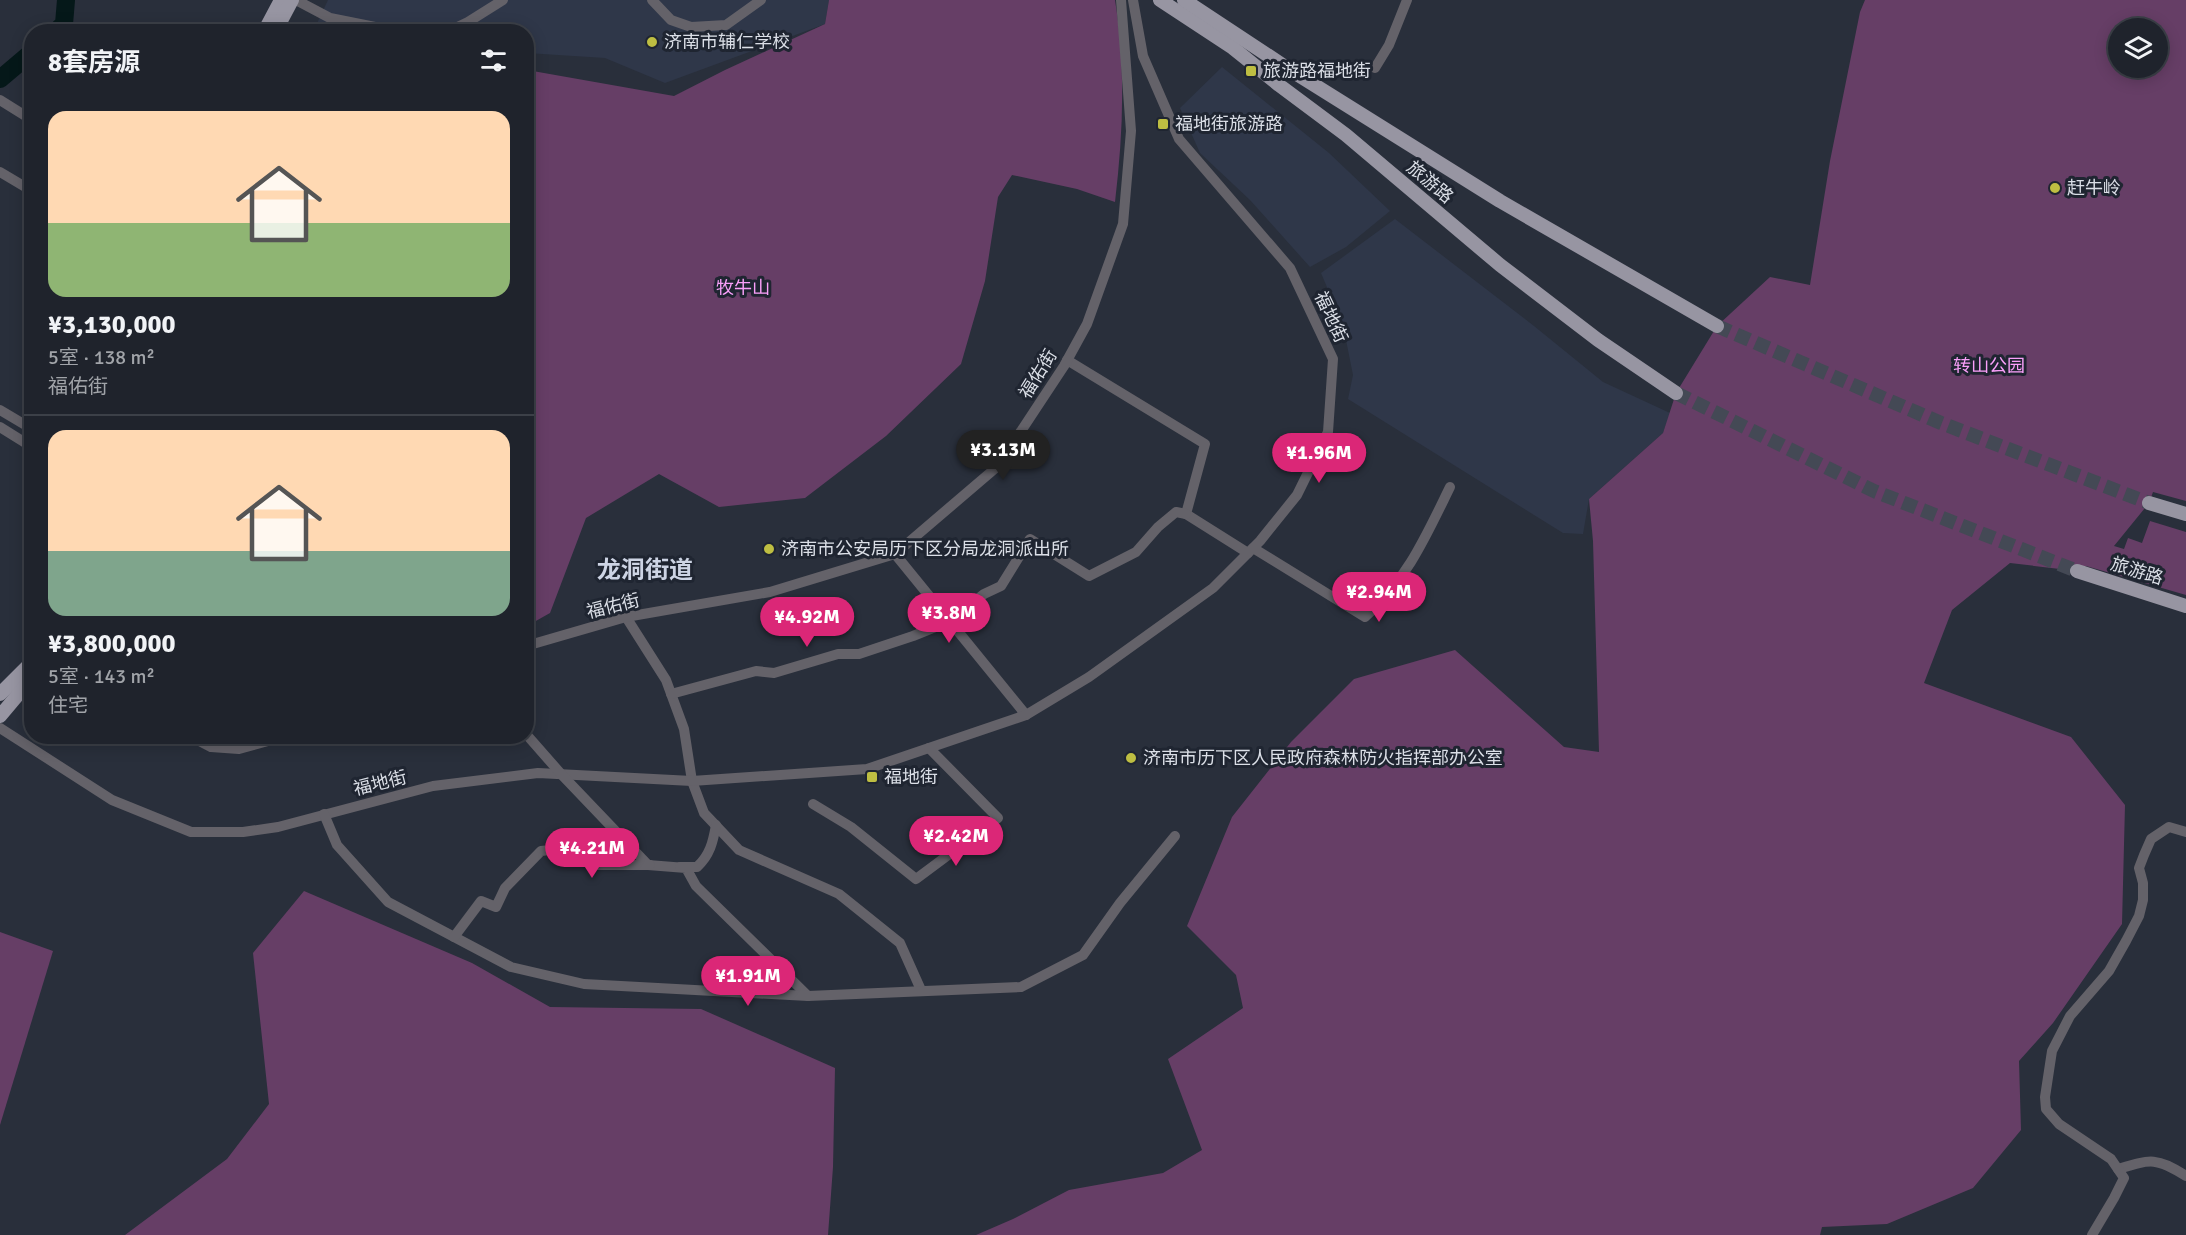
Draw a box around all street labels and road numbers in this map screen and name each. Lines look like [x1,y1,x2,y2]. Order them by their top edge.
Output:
street label: 旅游路 [1402,156,1458,208]
street label: 福地街 [1310,288,1352,346]
street label: 福佑街 [1014,345,1062,403]
street label: 旅游路 [2108,553,2166,589]
street label: 福佑街 [584,589,642,623]
street label: 福地街 [351,766,409,800]

